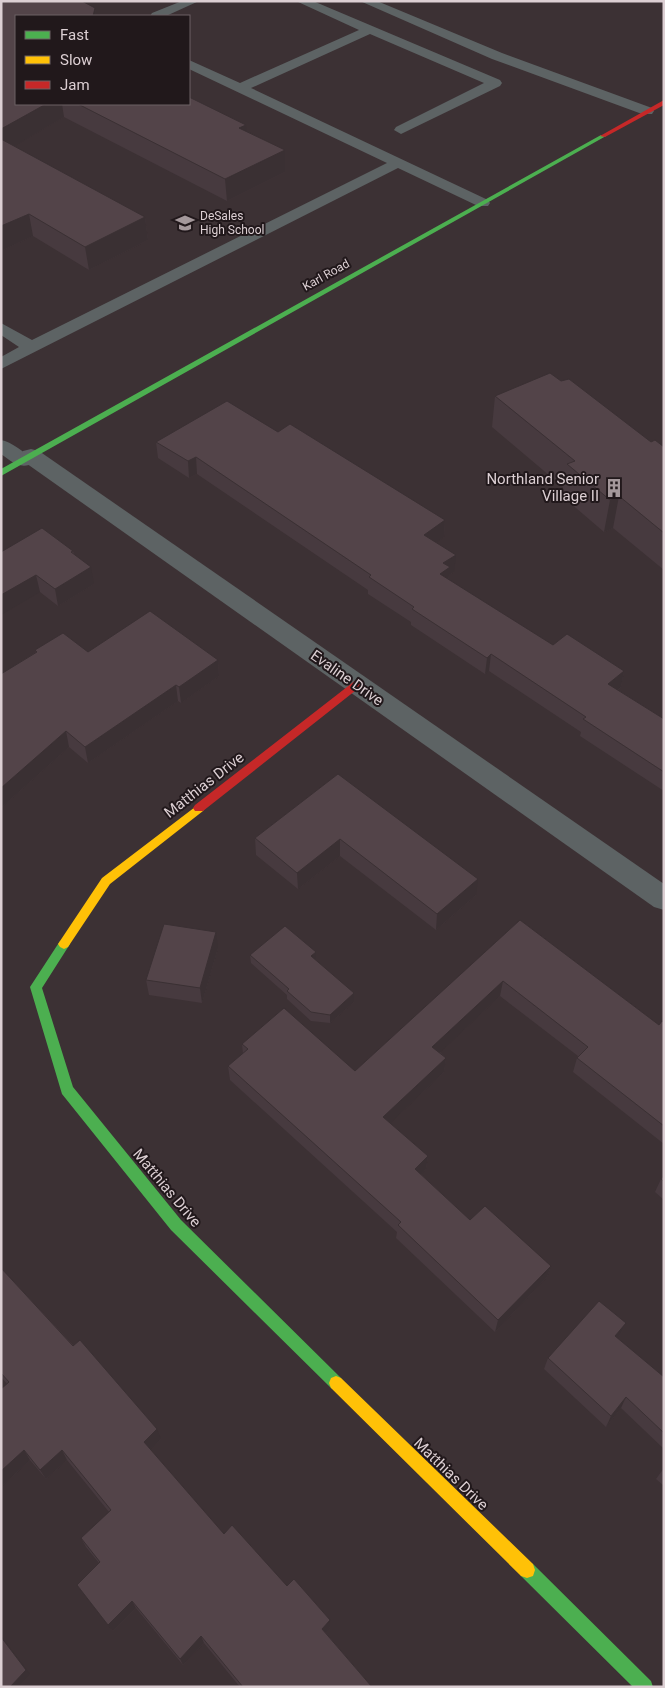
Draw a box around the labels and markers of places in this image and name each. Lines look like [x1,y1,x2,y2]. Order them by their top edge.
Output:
place label: DeSales High School [200,209,264,237]
school or university icon: DeSales High School [174,212,196,234]
place label: Northland Senior Village II [486,470,599,505]
building icon: Northland Senior Village II [603,477,625,499]

